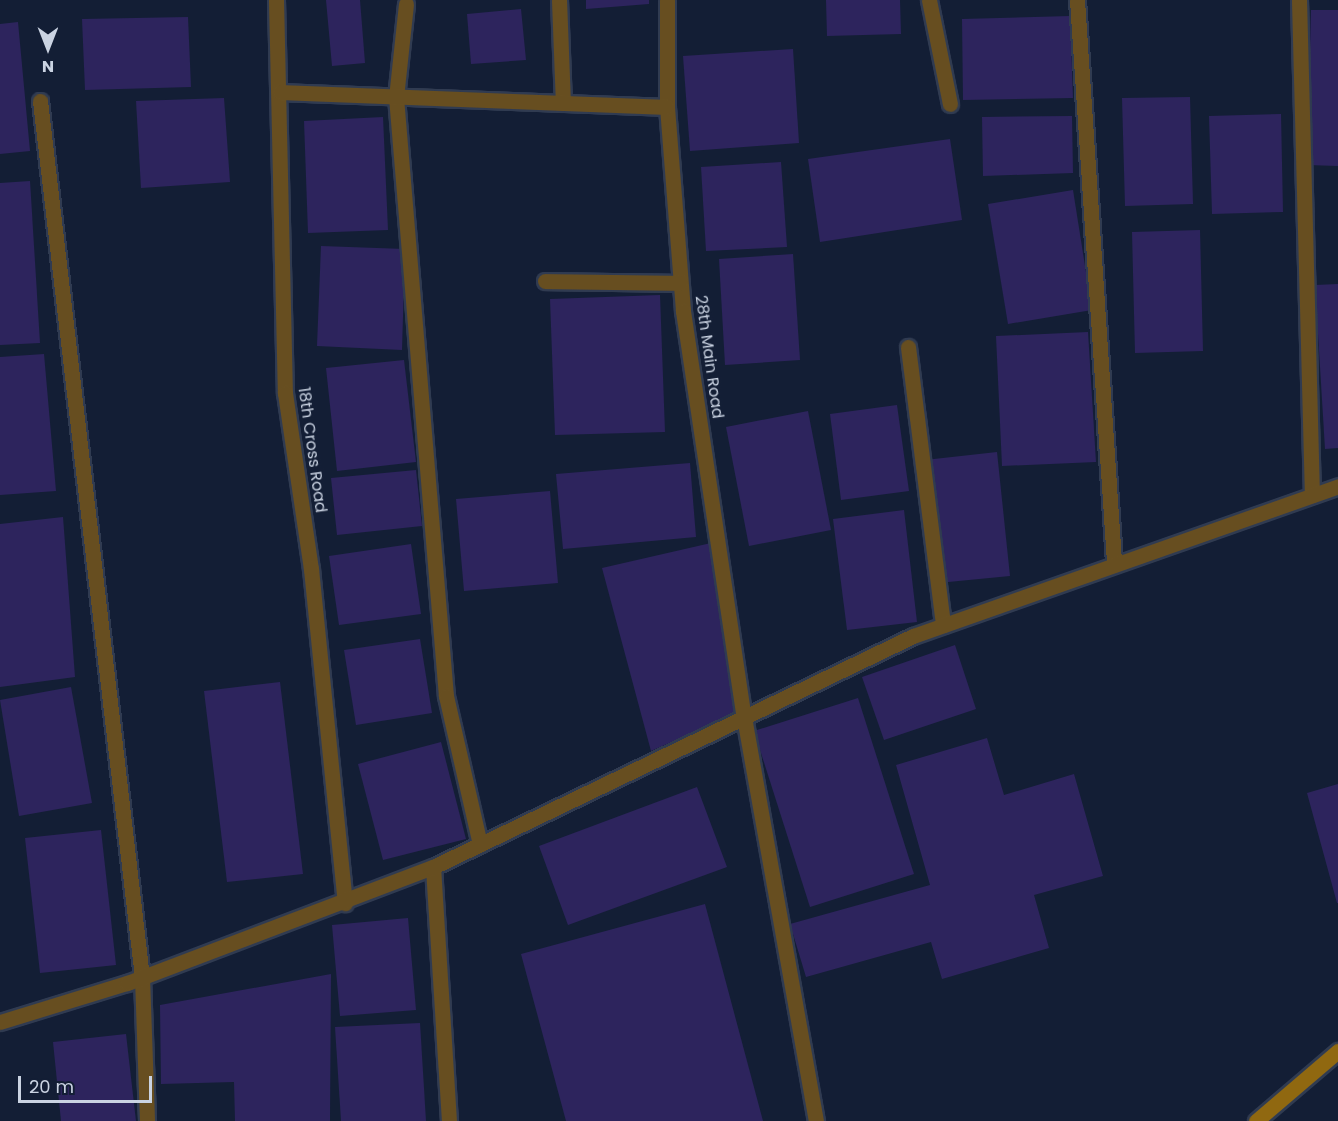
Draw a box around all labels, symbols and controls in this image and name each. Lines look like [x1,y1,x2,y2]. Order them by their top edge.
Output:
north arrow [18,18,78,78]
text: N [42,55,54,78]
street label: 28th Main Road [691,294,727,420]
street label: 18th Cross Road [294,386,330,514]
scale bar [21,1064,154,1102]
text: 20 m [29,1074,74,1099]

